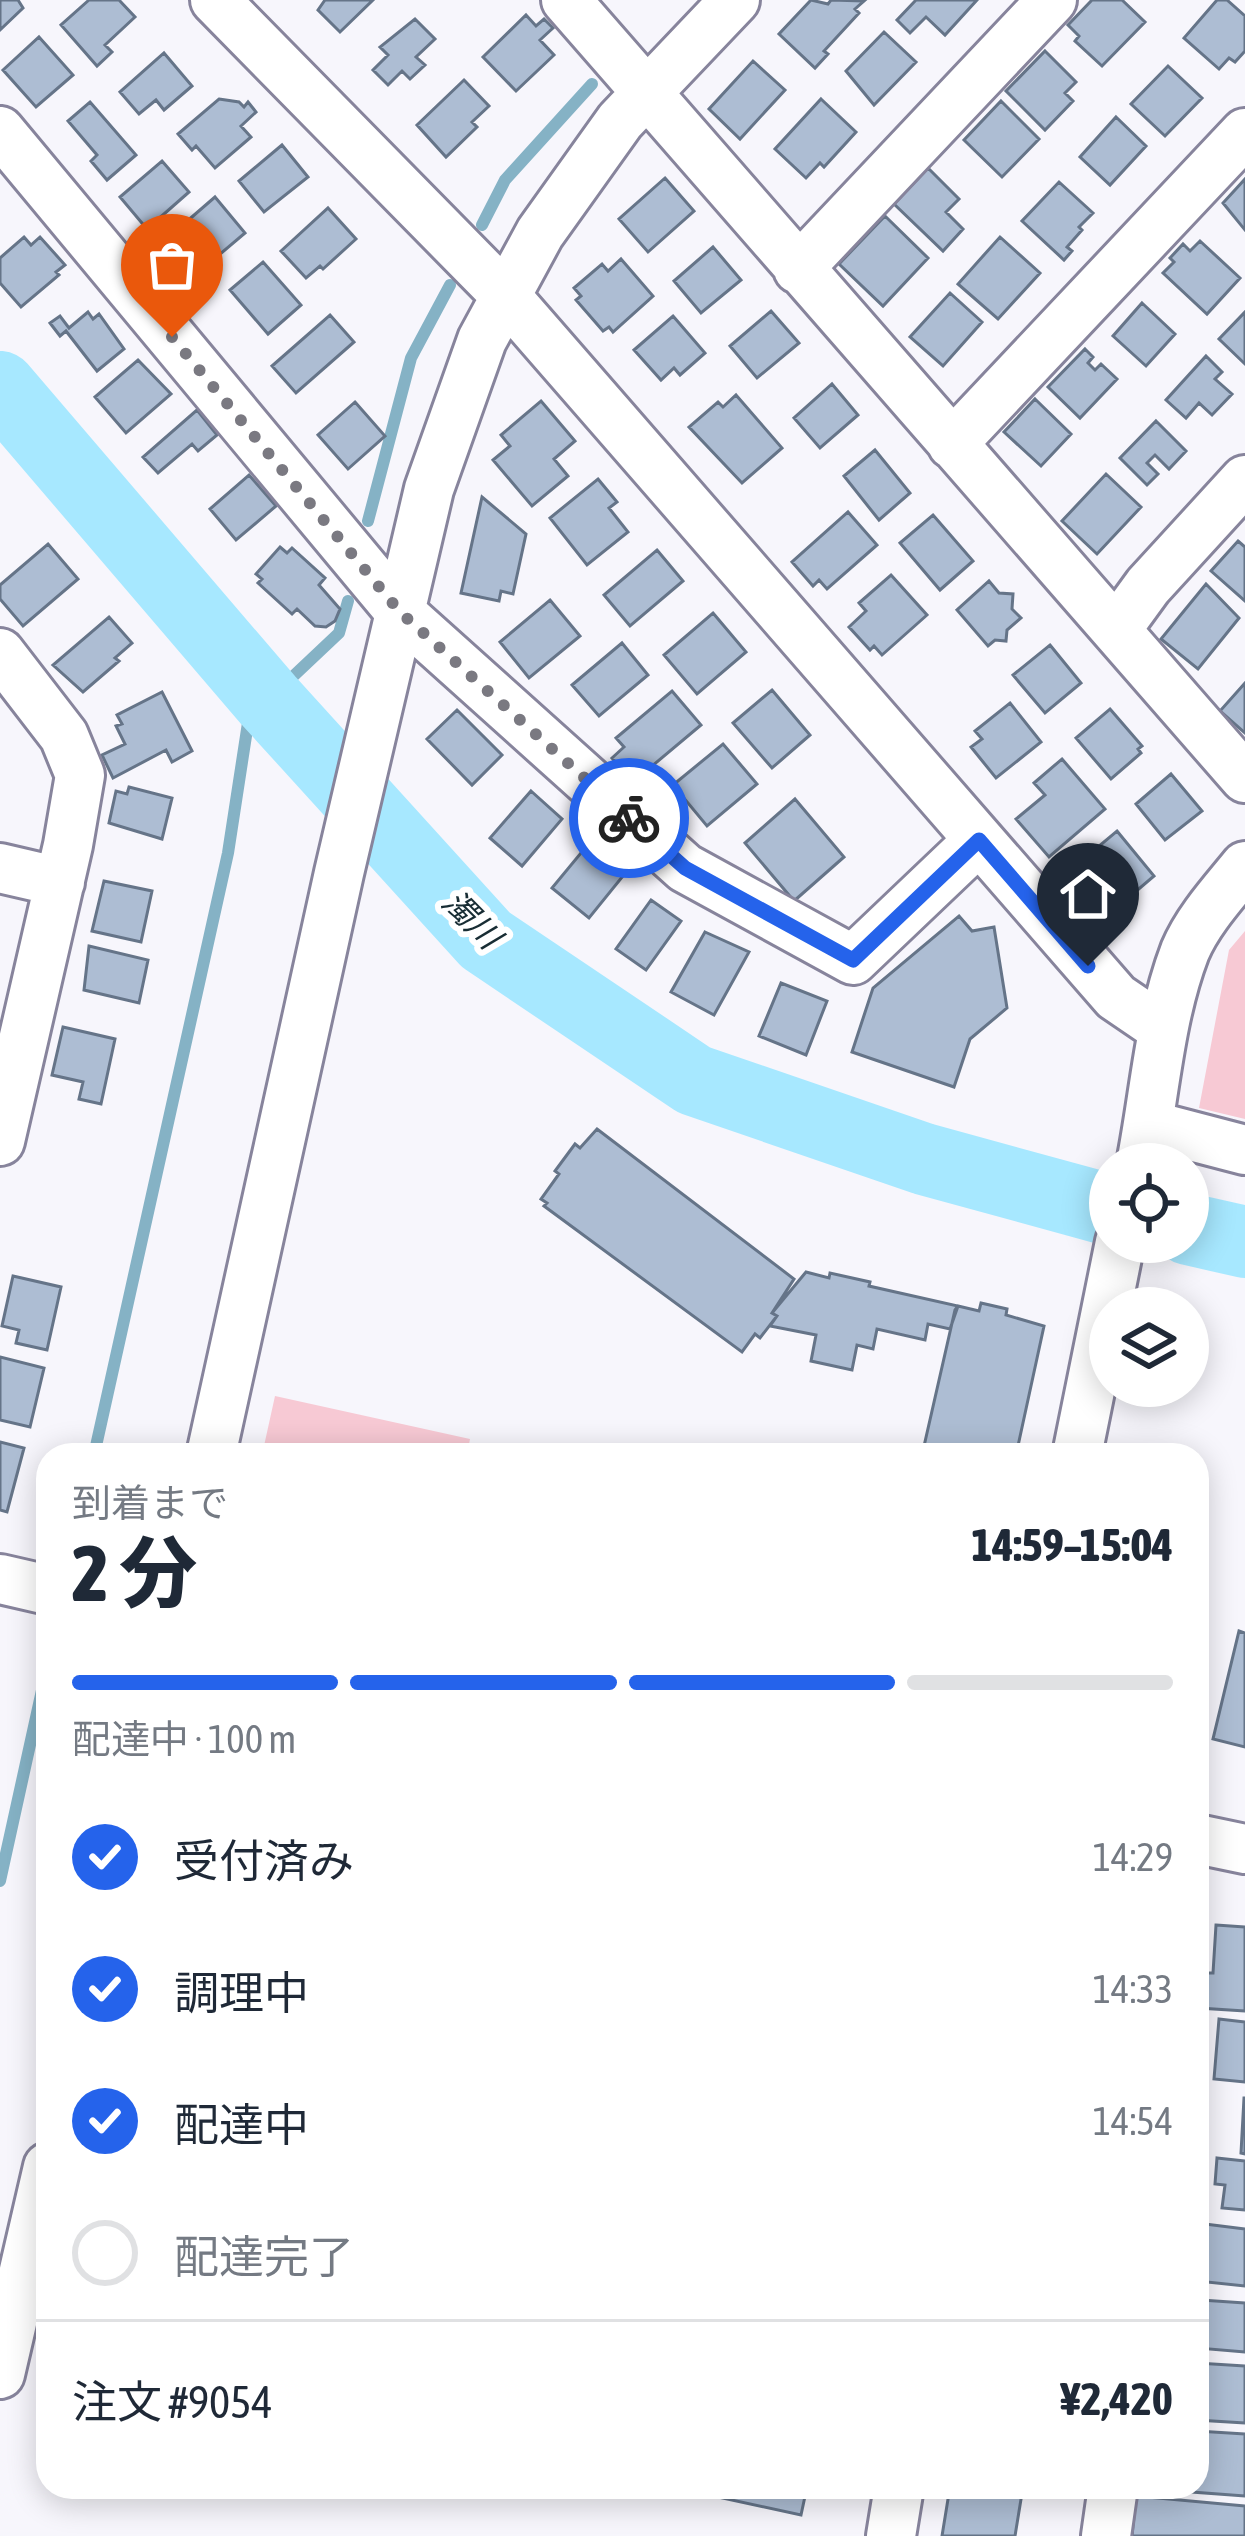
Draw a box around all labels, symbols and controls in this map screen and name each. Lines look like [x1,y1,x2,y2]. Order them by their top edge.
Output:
pin [121,214,223,337]
icon: bag [139,232,205,298]
courier [569,758,689,878]
icon: bike [596,785,662,851]
pin [1037,843,1139,966]
icon: home [1055,861,1121,927]
water label: 濁川 [435,882,511,958]
map controls [1089,1143,1209,1407]
button: locate [1089,1143,1209,1263]
button: layers [1089,1287,1209,1407]
text: 到着まで [72,1481,228,1525]
text: 14:59–15:04 [971,1519,1173,1571]
text: 2 分 [72,1528,197,1618]
text: 配達中 · 100 m [72,1717,296,1761]
icon: check [72,1824,138,1890]
text: 受付済み [174,1835,354,1887]
text: 14:29 [1093,1835,1173,1879]
icon: check [72,1956,138,2022]
text: 調理中 [174,1967,309,2019]
text: 14:33 [1093,1967,1173,2011]
icon: check [72,2088,138,2154]
text: 配達中 [174,2099,309,2151]
text: 14:54 [1093,2099,1173,2143]
text: 配達完了 [174,2231,354,2283]
text: ¥2,420 [1060,2373,1173,2425]
text: 注文 #9054 [72,2376,273,2428]

